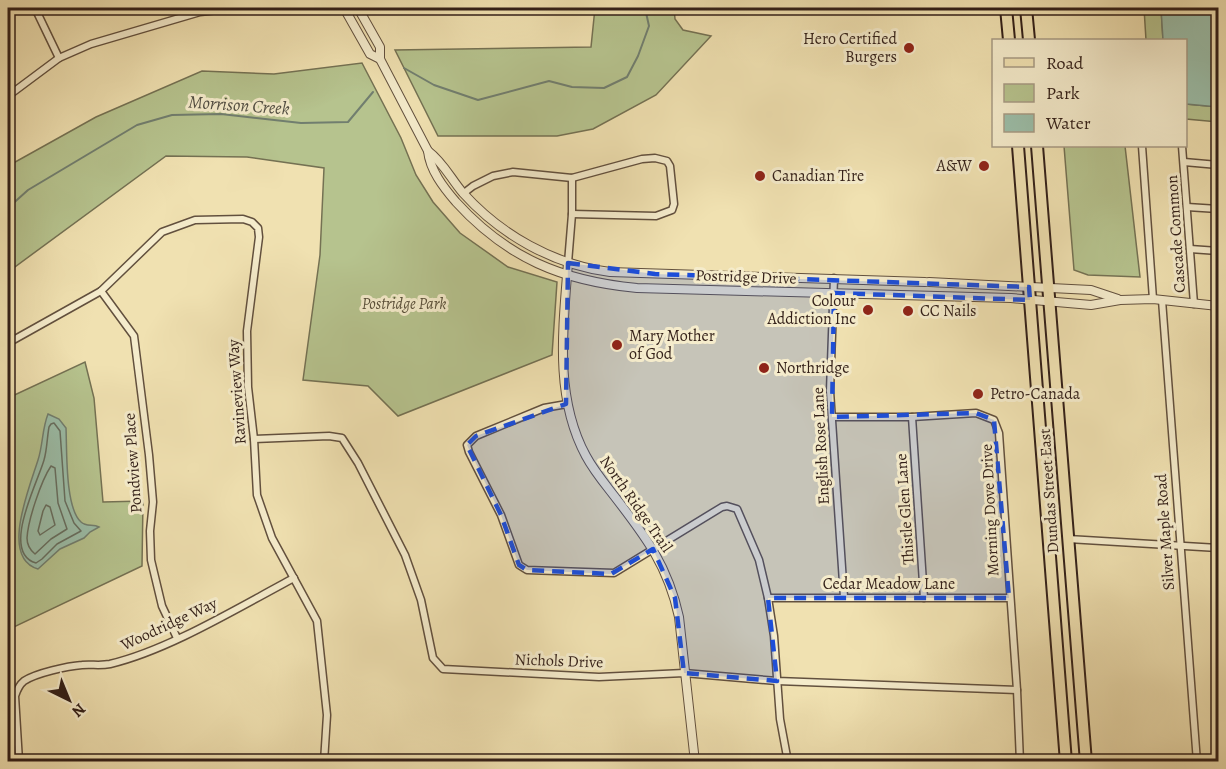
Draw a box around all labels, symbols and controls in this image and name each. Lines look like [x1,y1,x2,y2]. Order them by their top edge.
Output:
place label: Hero Certified Burgers [803,28,897,68]
legend [992,39,1187,147]
marker: Hero Certified Burgers [902,41,916,55]
text: Road [1046,51,1084,75]
text: Park [1046,81,1080,105]
water label: Morrison Creek [187,89,291,121]
text: Water [1045,111,1091,135]
place label: A&W [936,155,972,177]
marker: A&W [977,159,991,173]
place label: Canadian Tire [772,165,864,187]
marker: Canadian Tire [753,169,767,183]
street label: Cascade Common [1161,174,1191,294]
street label: Postridge Drive [695,264,797,290]
place label: Colour Addiction Inc [767,290,856,330]
park label: Postridge Park [362,293,446,315]
place label: CC Nails [920,300,977,322]
marker: Colour Addiction Inc [861,303,875,317]
marker: CC Nails [901,304,915,318]
place label: Mary Mother of God [629,325,715,365]
street label: Ravineview Way [222,338,252,445]
marker: Mary Mother of God [610,338,624,352]
place label: Northridge [776,357,850,379]
marker: Northridge [757,361,771,375]
place label: Petro-Canada [990,383,1081,405]
street label: English Rose Lane [807,387,835,505]
marker: Petro-Canada [971,387,985,401]
street label: Pondview Place [119,412,147,514]
street label: Dundas Street East [1034,428,1064,554]
street label: Morning Dove Drive [976,443,1004,577]
street label: North Ridge Trail [594,451,678,557]
street label: Thistle Glen Lane [890,453,920,565]
street label: Silver Maple Road [1150,473,1180,591]
street label: Cedar Meadow Lane [823,573,955,595]
street label: Woodridge Way [116,592,221,656]
street label: Nichols Drive [514,648,604,674]
north arrow [39,670,99,730]
text: N [67,698,90,722]

